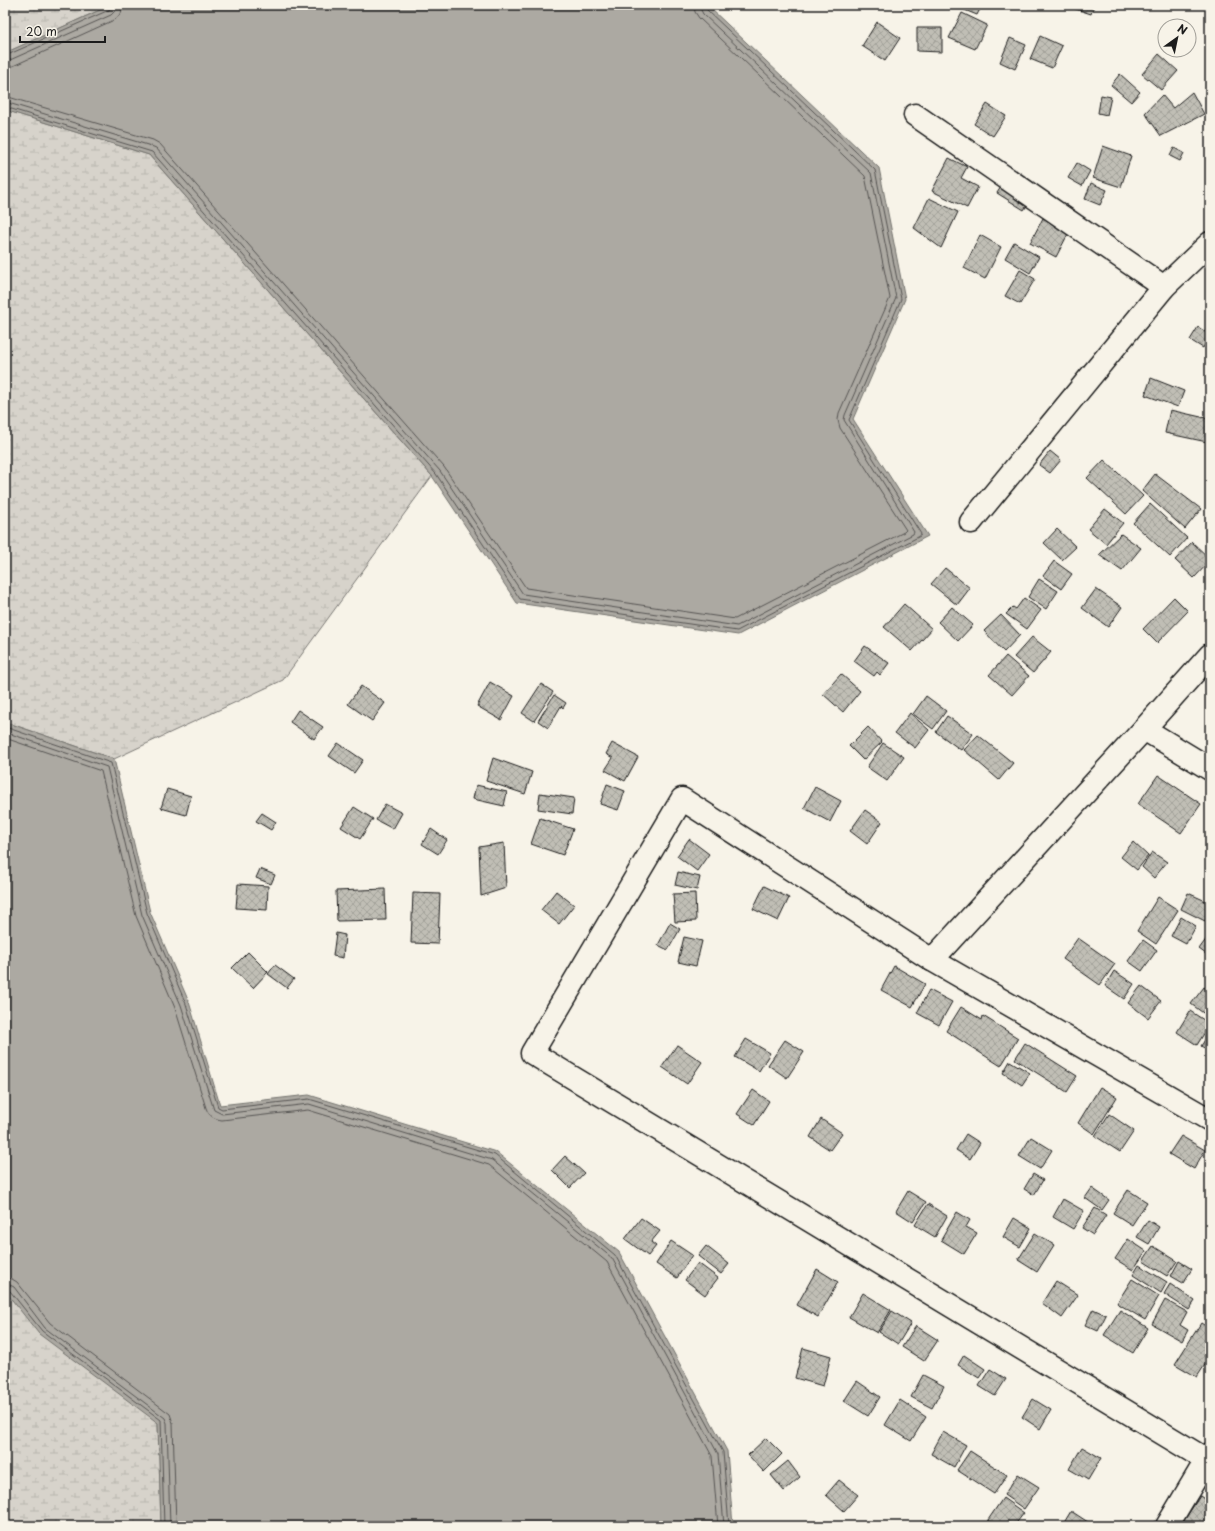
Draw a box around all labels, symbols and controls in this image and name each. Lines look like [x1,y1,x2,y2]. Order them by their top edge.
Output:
scale bar [20,18,105,44]
north arrow [1157,18,1197,58]
text: N [1174,20,1191,39]
text: 20 m [26,22,57,40]

